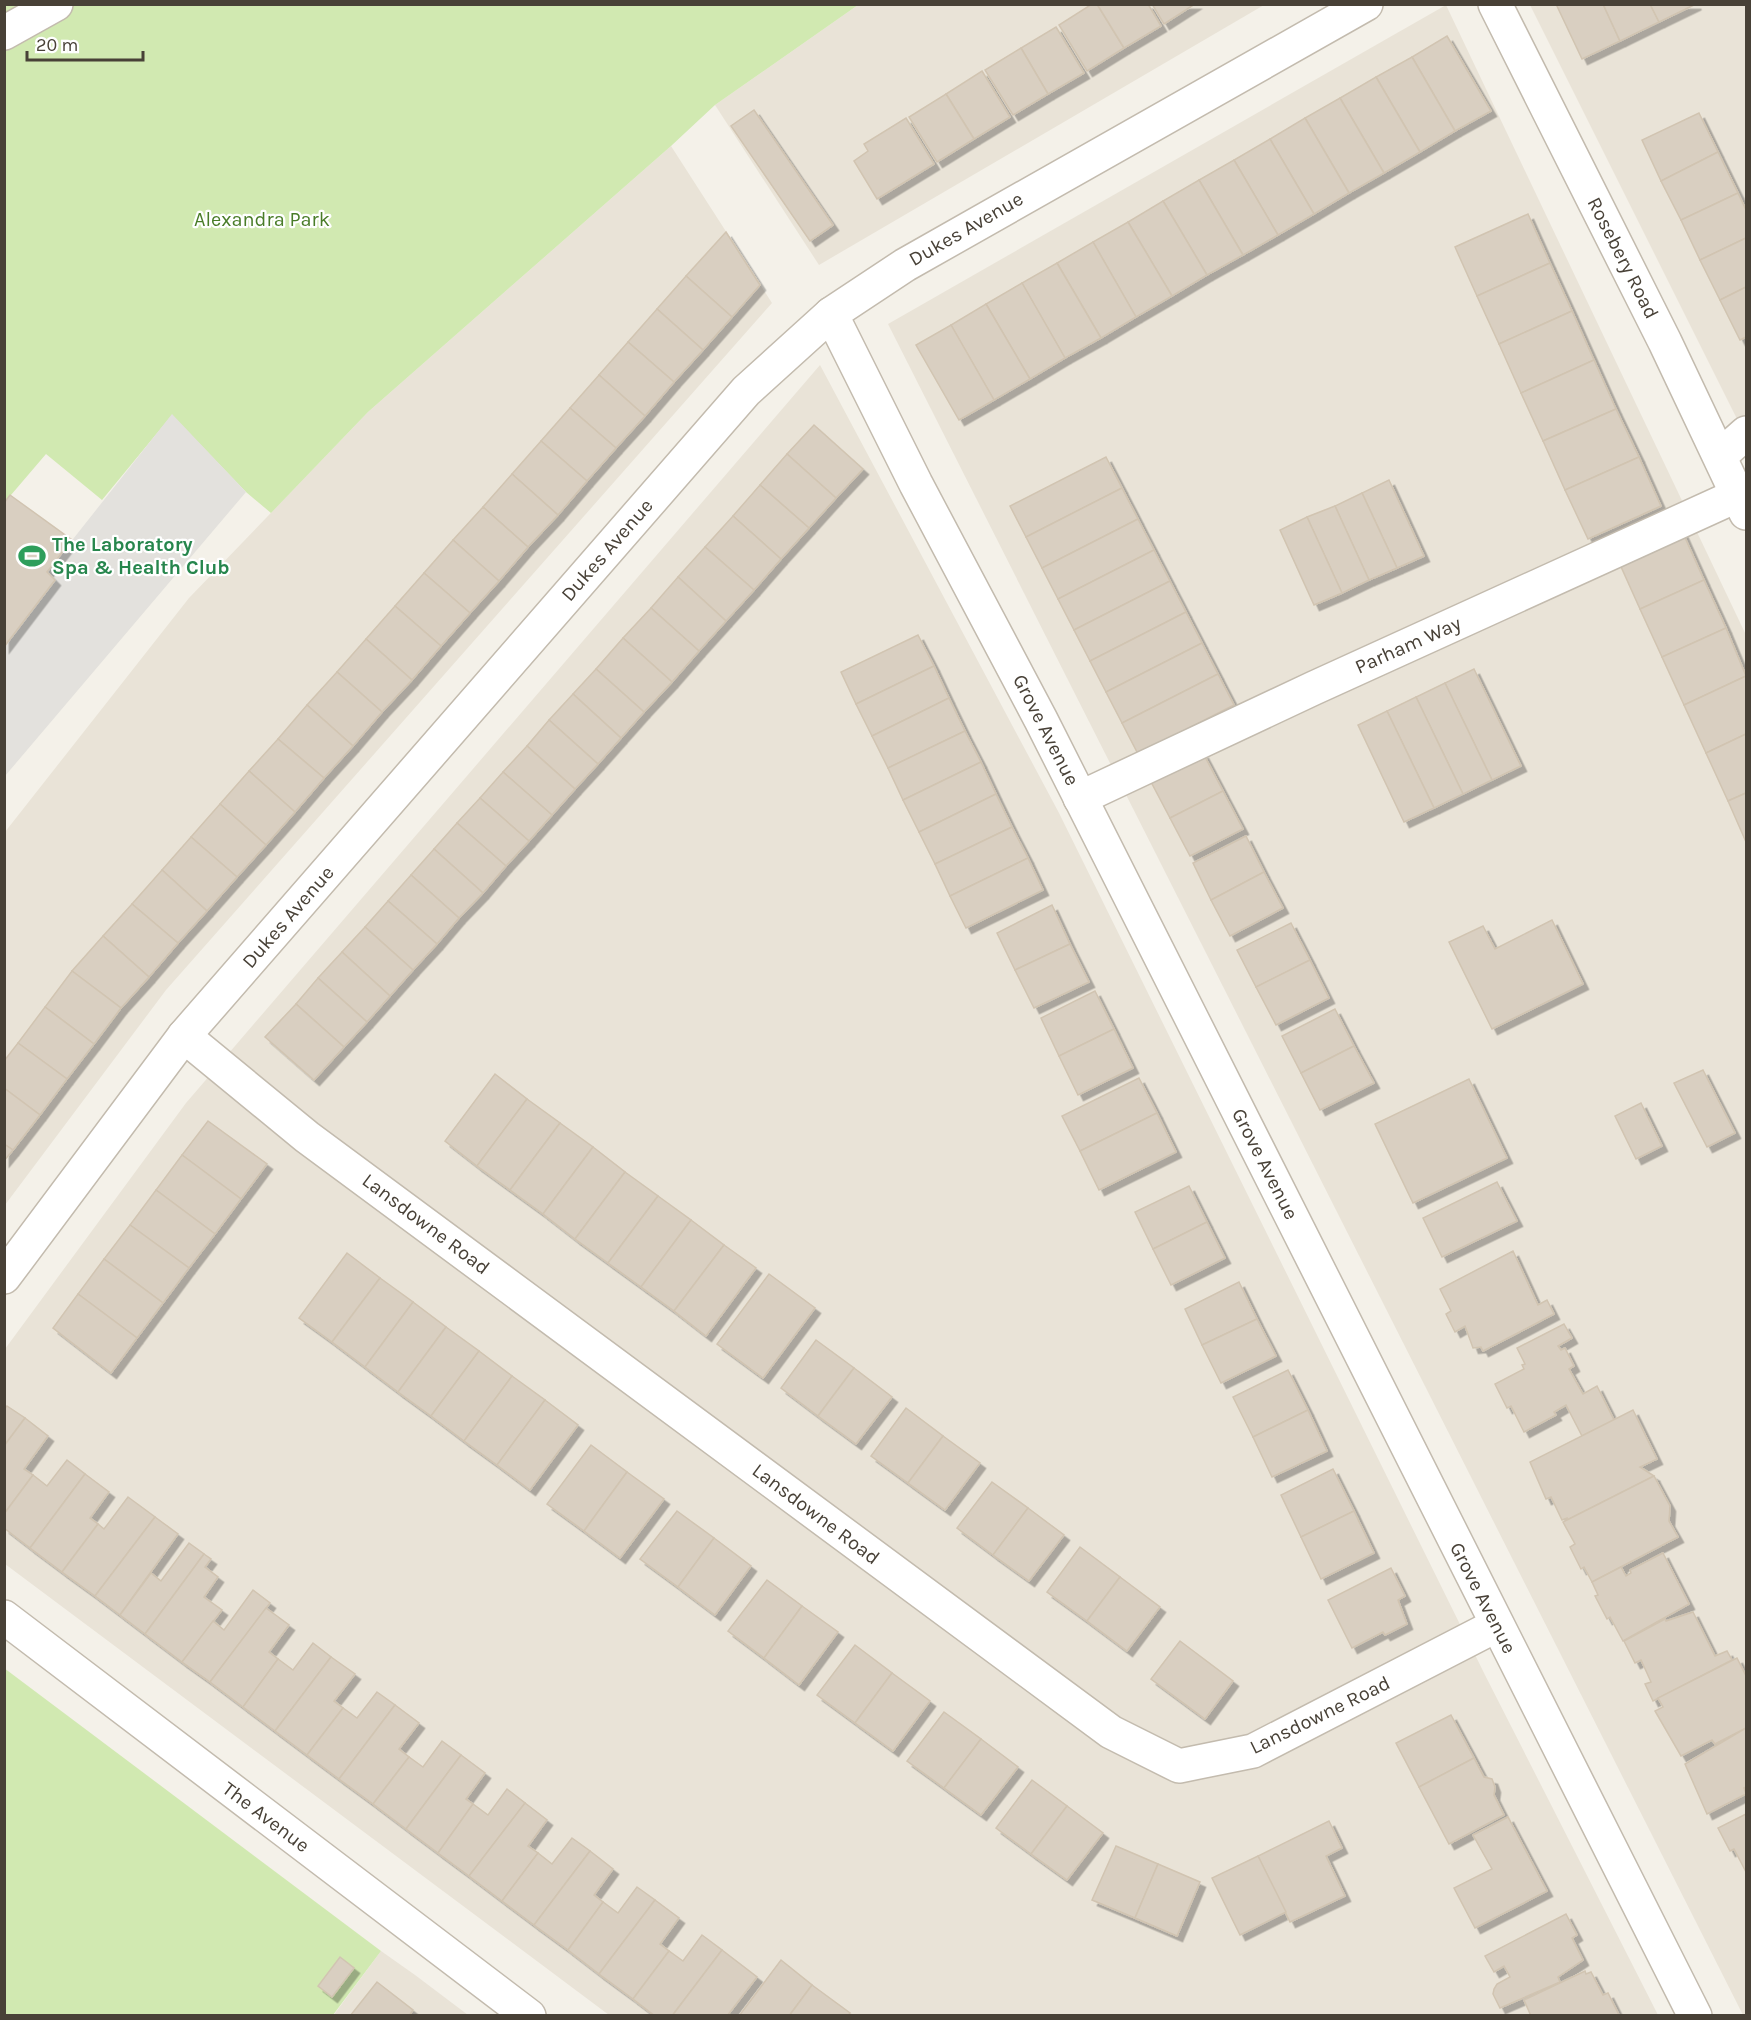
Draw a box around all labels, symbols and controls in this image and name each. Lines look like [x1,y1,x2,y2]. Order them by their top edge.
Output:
scale bar [27,24,142,62]
text: 20 m [36,34,78,56]
street label: Dukes Avenue [905,187,1027,271]
street label: Rosebery Road [1582,193,1664,323]
park label: Alexandra Park [194,208,330,231]
street label: Dukes Avenue [556,494,658,606]
place label: The Laboratory Spa & Health Club [52,533,230,579]
sports icon: The Laboratory Spa & Health Club [17,541,47,571]
street label: Parham Way [1352,611,1464,679]
street label: Grove Avenue [1008,670,1084,790]
street label: Dukes Avenue [237,861,339,973]
street label: Grove Avenue [1227,1104,1303,1224]
street label: Lansdowne Road [358,1169,494,1279]
street label: Lansdowne Road [748,1459,884,1569]
street label: Grove Avenue [1445,1538,1521,1658]
street label: Lansdowne Road [1246,1671,1394,1759]
street label: The Avenue [218,1777,314,1857]

